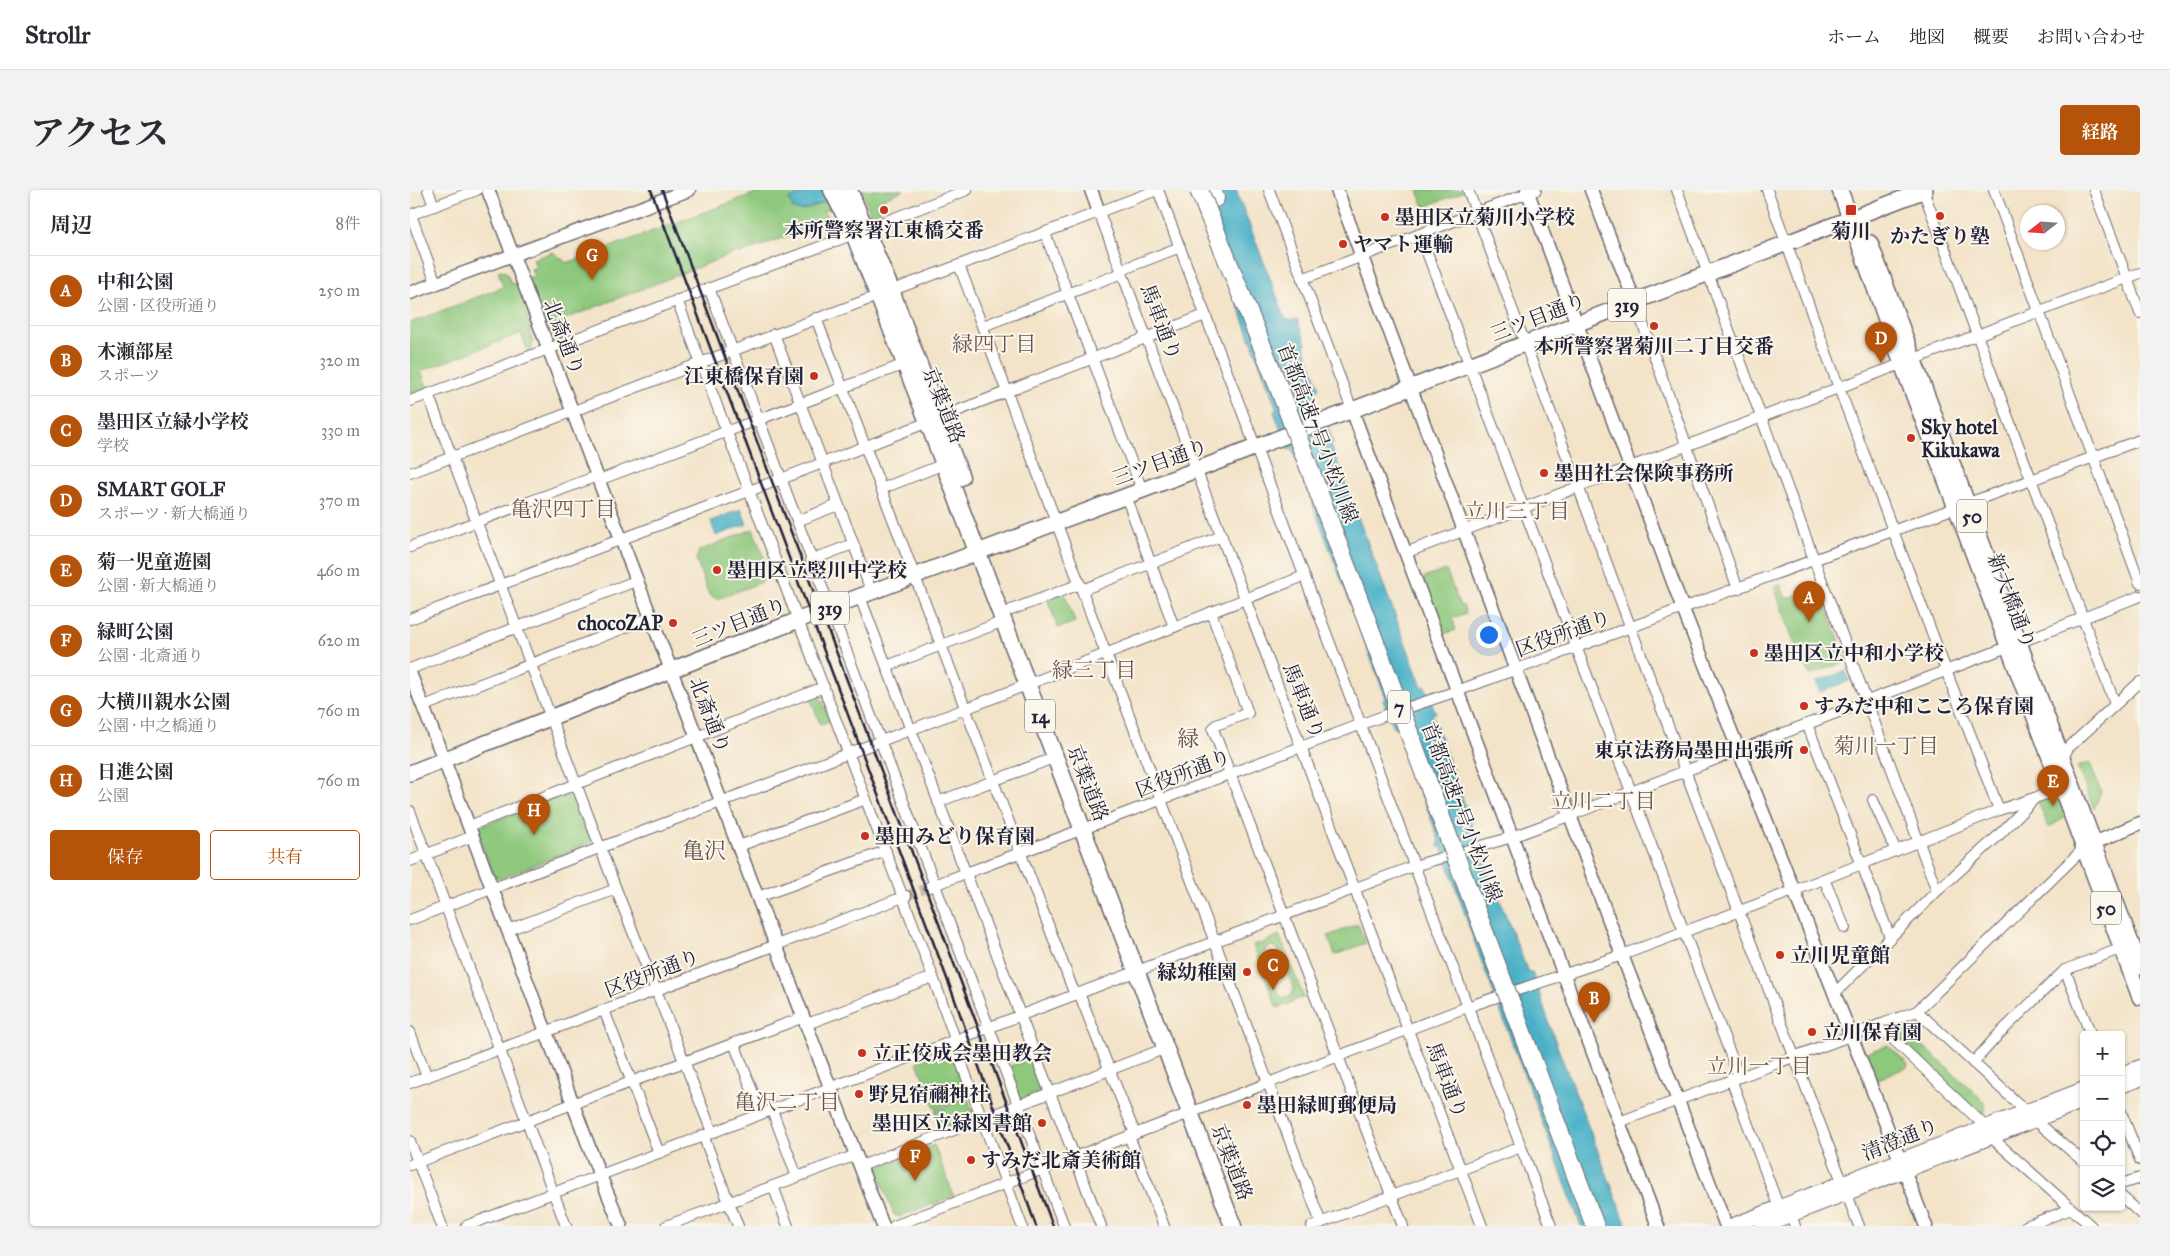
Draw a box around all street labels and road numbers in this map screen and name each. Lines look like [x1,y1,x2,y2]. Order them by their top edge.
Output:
street label: 馬車通り [1135,280,1187,364]
street label: 三ツ目通り [1487,288,1589,346]
road number: 319 [1608,288,1646,322]
street label: 北斎通り [538,295,590,379]
street label: 首都高速7号小松川線 [1273,340,1363,526]
street label: 京葉道路 [918,363,970,447]
street label: 三ツ目通り [1109,434,1211,490]
road number: 50 [1957,500,1987,532]
street label: 新大橋通り [1983,550,2041,652]
street label: 三ツ目通り [688,592,790,652]
road number: 319 [811,592,849,624]
street label: 区役所通り [1512,605,1614,661]
street label: 馬車通り [1278,659,1330,743]
street label: 北斎通り [684,673,736,757]
road number: 7 [1388,691,1410,724]
road number: 14 [1025,700,1055,732]
street label: 首都高速7号小松川線 [1417,719,1507,905]
street label: 京葉道路 [1062,741,1114,825]
street label: 区役所通り [1132,744,1234,802]
road number: 50 [2091,891,2121,924]
street label: 区役所通り [601,944,703,1002]
street label: 馬車通り [1421,1038,1473,1122]
street label: 清澄通り [1858,1113,1942,1165]
street label: 京葉道路 [1206,1120,1258,1204]

